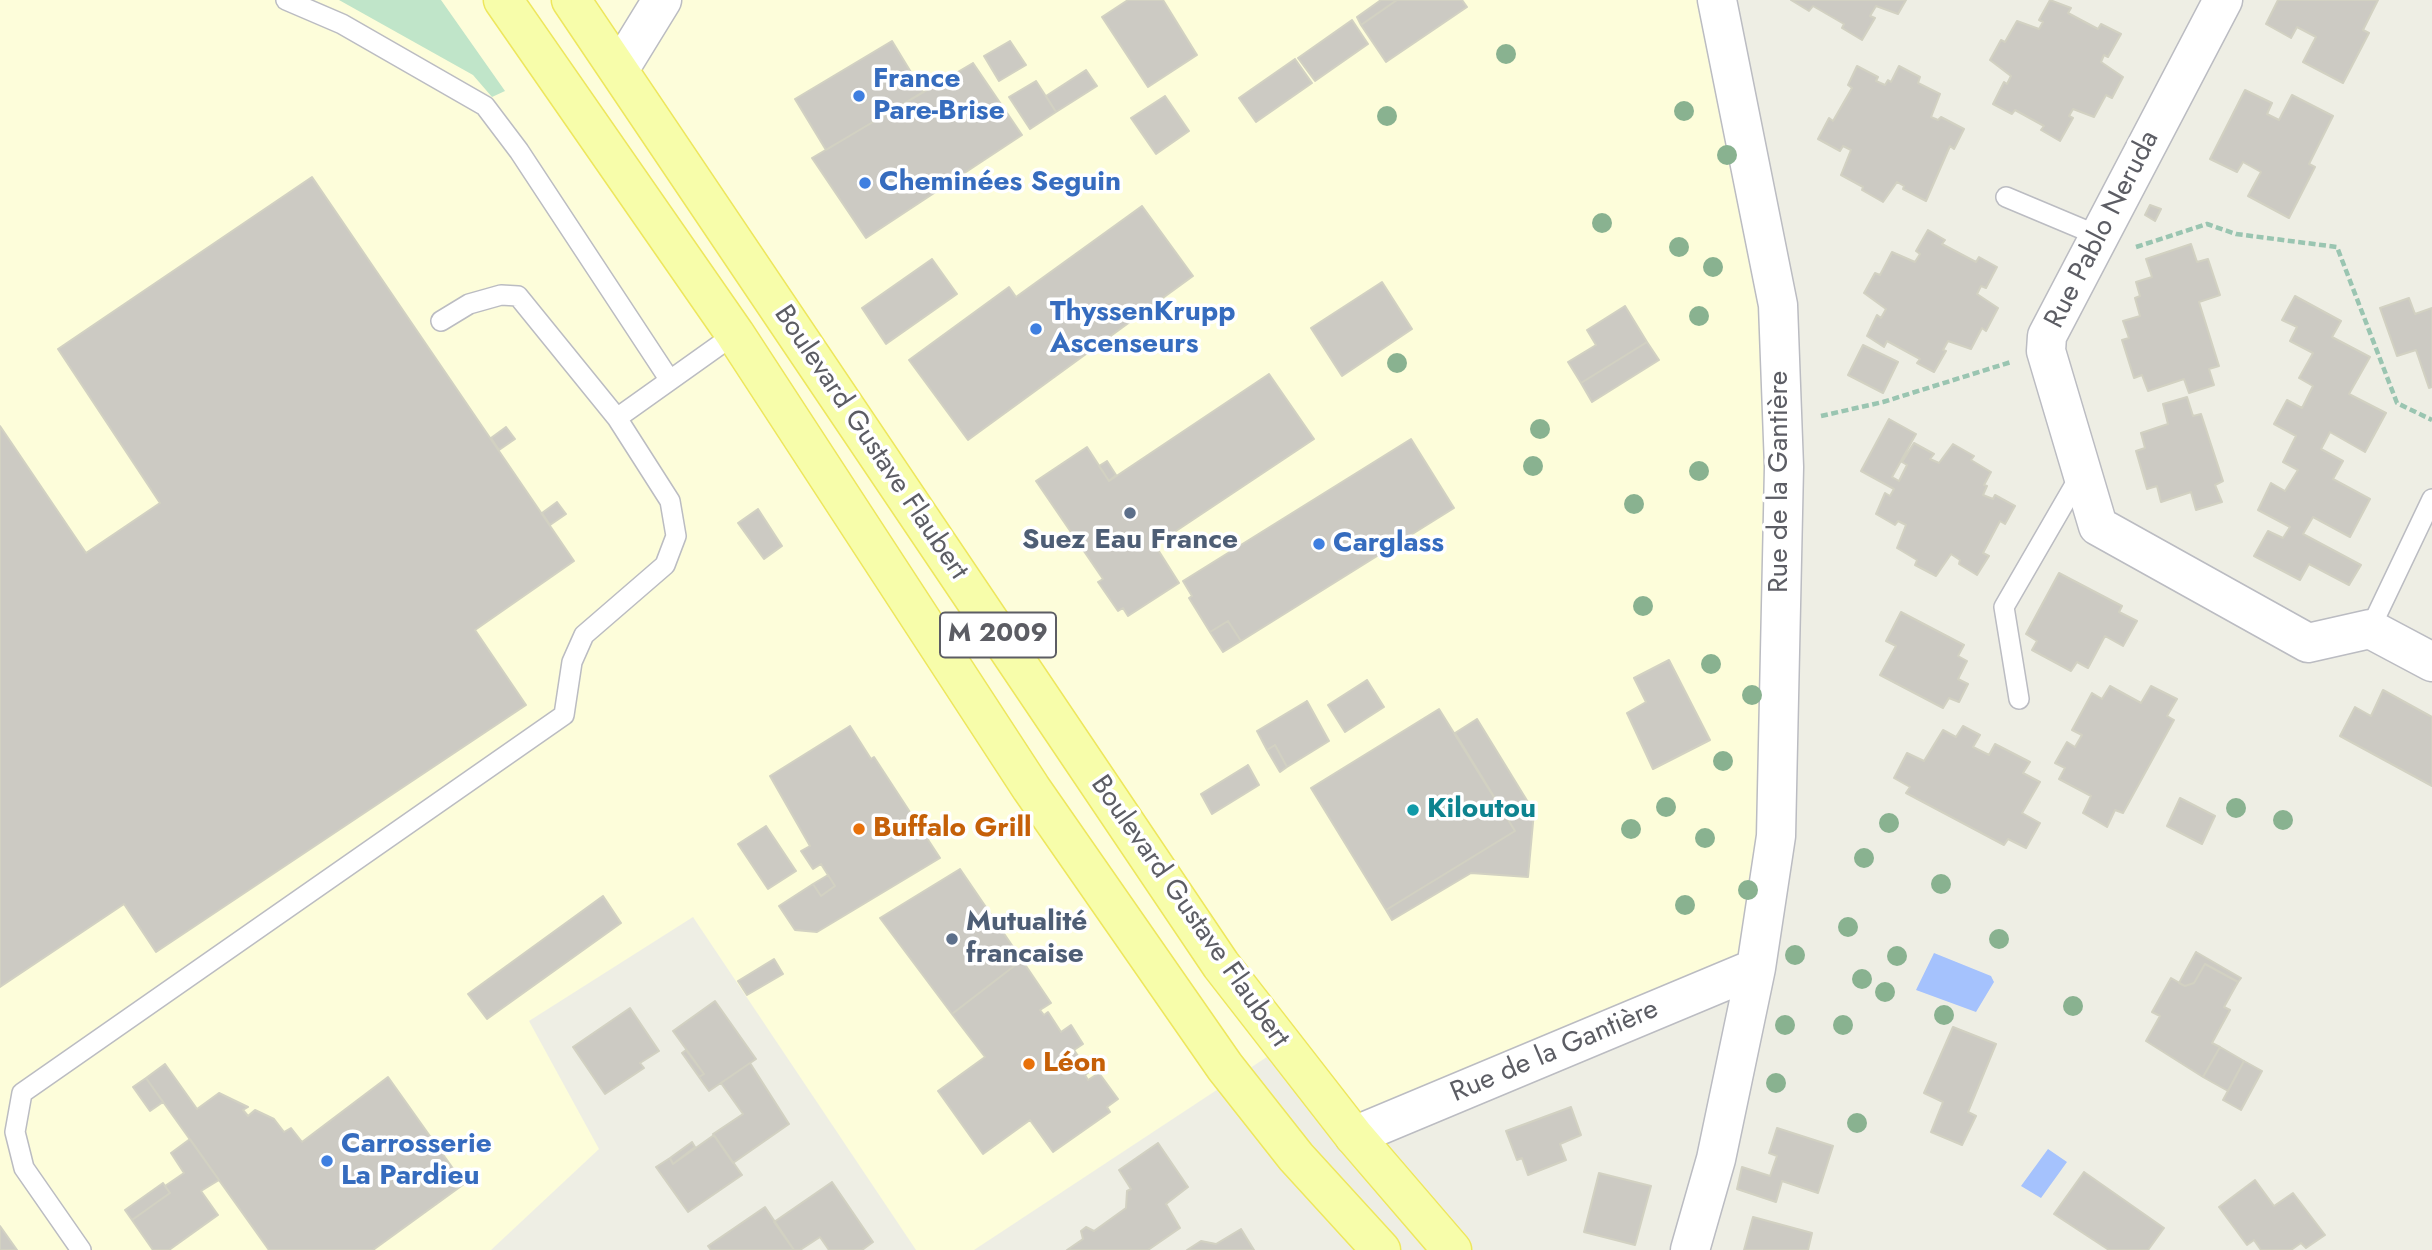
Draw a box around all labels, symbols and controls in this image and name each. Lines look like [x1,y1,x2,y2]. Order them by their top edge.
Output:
place label: France Pare-Brise [873,63,1005,129]
marker: France Pare-Brise [851,88,867,104]
street label: Rue Pablo Neruda [2039,126,2167,334]
place label: Cheminées Seguin [879,166,1121,200]
marker: Cheminées Seguin [857,175,873,191]
place label: ThyssenKrupp Ascenseurs [1050,296,1235,362]
street label: Boulevard Gustave Flaubert [766,299,974,587]
marker: ThyssenKrupp Ascenseurs [1028,321,1044,337]
street label: Rue de la Gantière [1763,371,1797,593]
marker: Suez Eau France [1122,505,1138,521]
place label: Suez Eau France [1022,524,1238,558]
place label: Carglass [1333,527,1444,561]
marker: Carglass [1311,536,1327,552]
road number: M 2009 [940,612,1056,657]
street label: Boulevard Gustave Flaubert [1082,770,1296,1054]
place label: Kiloutou [1427,793,1536,827]
marker: Kiloutou [1405,802,1421,818]
place label: Buffalo Grill [873,812,1032,846]
marker: Buffalo Grill [851,821,867,837]
place label: Mutualité francaise [966,906,1087,972]
marker: Mutualité francaise [944,931,960,947]
street label: Rue de la Gantière [1446,993,1664,1111]
place label: Léon [1043,1047,1106,1081]
marker: Léon [1021,1056,1037,1072]
place label: Carrosserie La Pardieu [341,1128,492,1194]
marker: Carrosserie La Pardieu [319,1153,335,1169]

